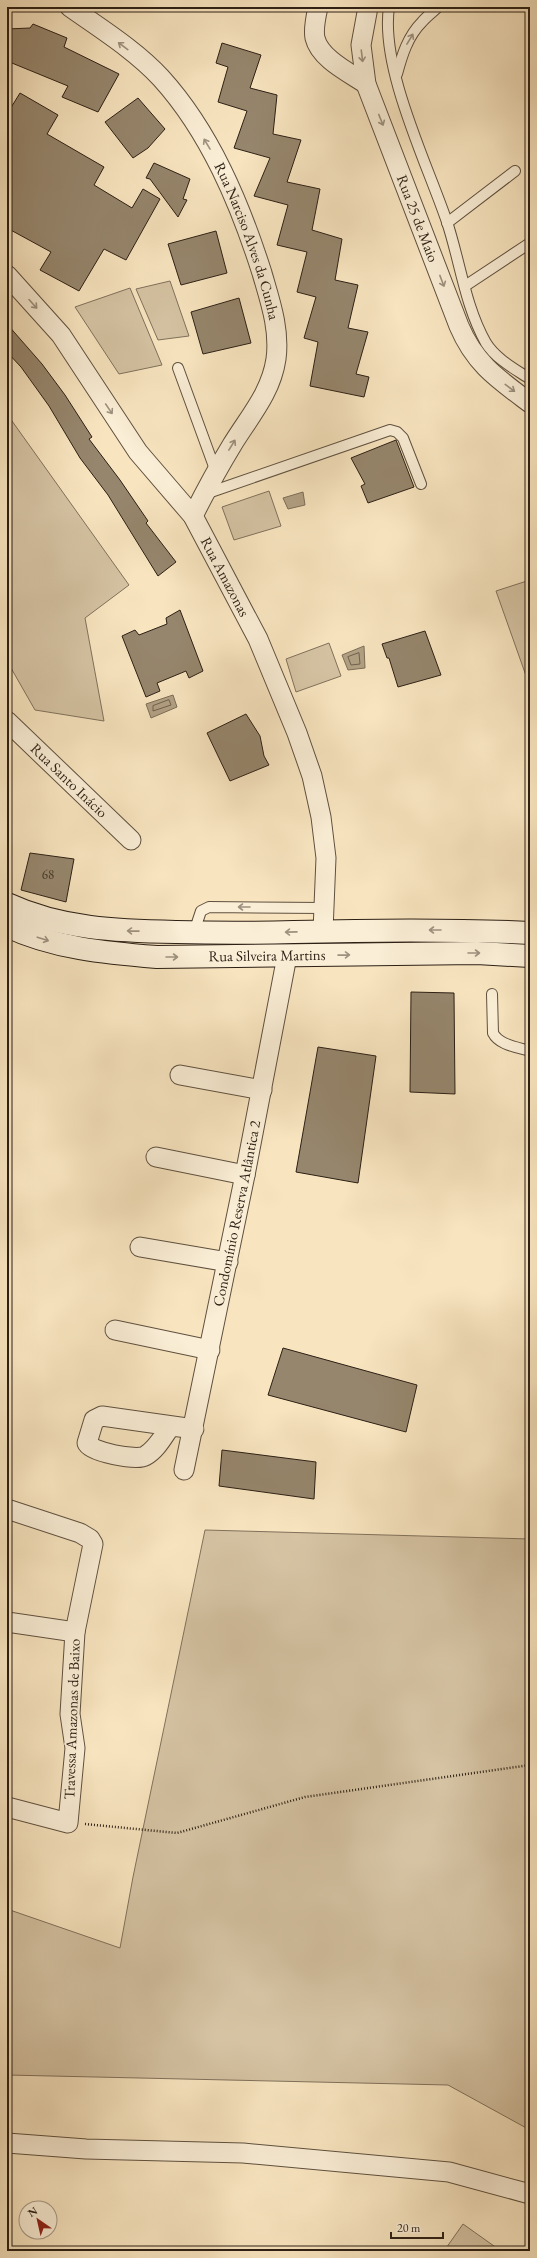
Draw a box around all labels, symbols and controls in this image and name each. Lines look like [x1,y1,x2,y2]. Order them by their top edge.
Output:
one-way arrow [406,34,414,45]
one-way arrow [118,42,129,50]
one-way arrow [358,49,366,62]
one-way arrow [378,114,385,126]
one-way arrow [203,138,211,150]
street label: Rua Narciso Alves da Cunha [210,159,284,321]
street label: Rua 25 de Maio [393,172,443,265]
one-way arrow [438,275,446,287]
one-way arrow [29,298,38,309]
one-way arrow [505,384,516,392]
one-way arrow [106,403,114,415]
one-way arrow [228,440,237,451]
street label: Rua Amazonas [197,534,254,620]
street label: Rua Santo Inácio [27,739,112,822]
house number: 68 [42,866,54,883]
one-way arrow [238,903,251,911]
one-way arrow [429,926,442,934]
one-way arrow [127,928,140,935]
one-way arrow [285,928,298,936]
one-way arrow [37,936,49,944]
street label: Rua Silveira Martins [208,945,326,965]
one-way arrow [467,949,480,957]
one-way arrow [337,951,350,959]
one-way arrow [165,953,178,961]
street label: Condomínio Reserva Atlântica 2 [208,1118,264,1308]
street label: Travessa Amazonas de Baixo [59,1638,84,1800]
north arrow [18,2200,58,2240]
text: N [25,2203,40,2220]
scale bar [391,2214,443,2240]
text: 20 m [397,2220,421,2236]

